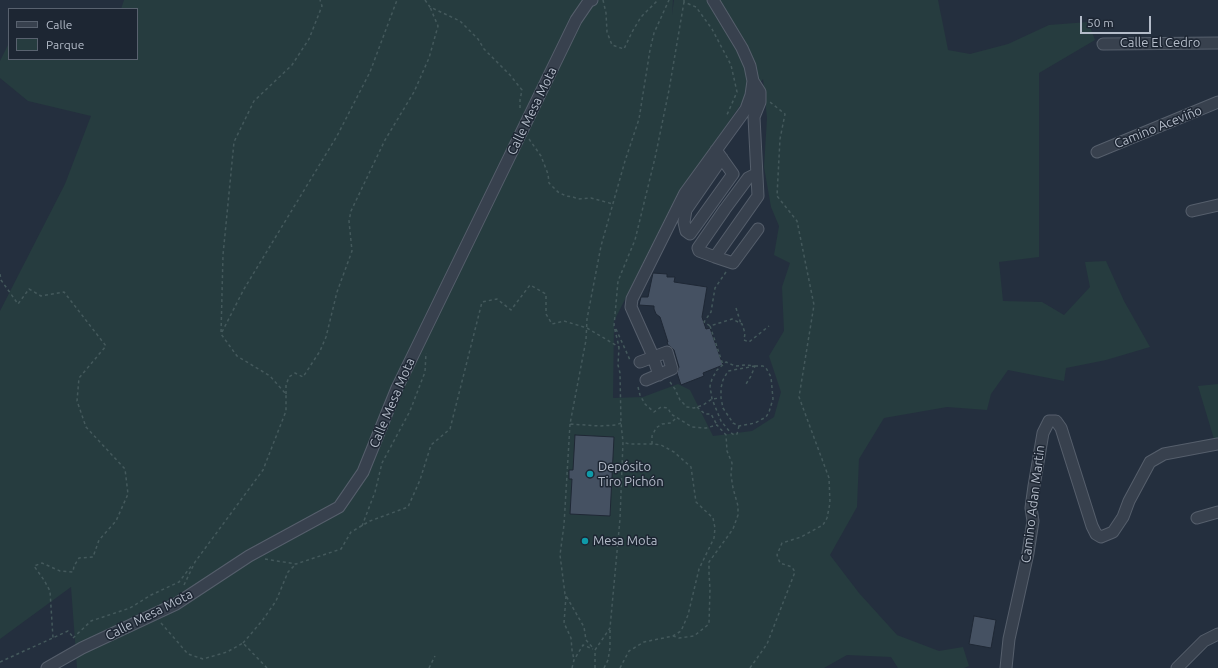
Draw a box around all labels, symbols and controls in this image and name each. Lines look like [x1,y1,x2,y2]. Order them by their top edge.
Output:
legend [8,8,138,60]
scale bar [1082,8,1153,34]
text: 50 m [1087,16,1114,29]
text: Calle [46,18,72,31]
street label: Calle El Cedro [1120,35,1200,51]
text: Parque [46,38,84,51]
street label: Calle Mesa Mota [504,64,560,158]
street label: Camino Aceviño [1112,102,1204,152]
street label: Calle Mesa Mota [366,356,418,450]
street label: Camino Adan Martin [1018,444,1048,564]
place label: Depósito Tiro Pichón [598,459,664,490]
marker: Depósito Tiro Pichón [585,469,595,479]
place label: Mesa Mota [593,533,657,549]
marker: Mesa Mota [580,536,590,546]
street label: Calle Mesa Mota [103,586,195,644]

